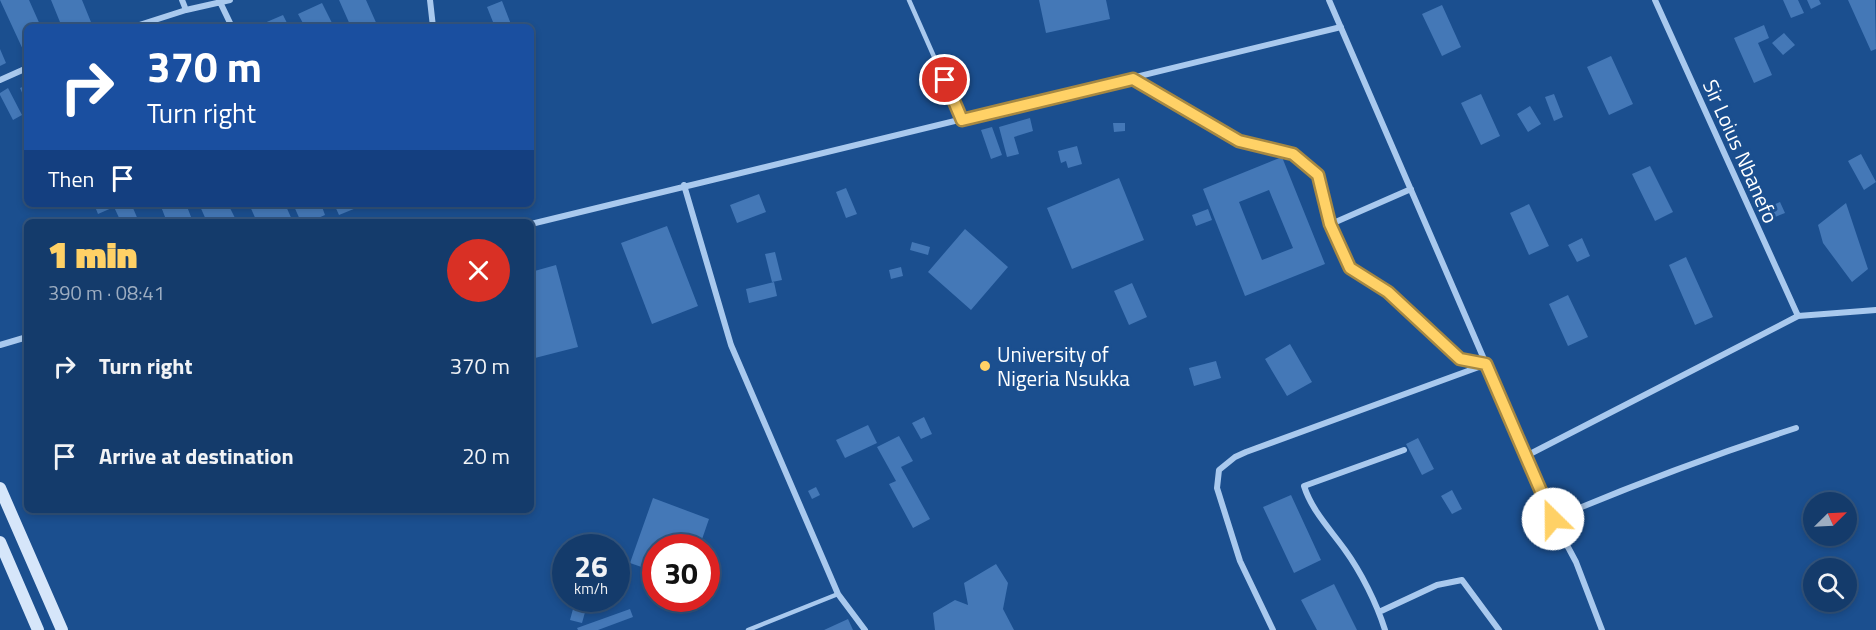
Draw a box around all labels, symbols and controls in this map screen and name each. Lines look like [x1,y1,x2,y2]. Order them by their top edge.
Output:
text: 370 m [147,34,262,98]
icon: right [48,48,126,126]
pin [919,54,970,105]
icon: arrive [928,63,961,96]
street label: Sir Loius Nbanefo [1695,74,1787,228]
text: Turn right [147,92,256,133]
text: Then [48,162,94,196]
icon: arrive [106,162,139,195]
text: 1 min [48,227,137,282]
button: close [447,239,510,302]
text: 390 m · 08:41 [48,277,165,308]
place label: University of Nigeria Nsukka [997,338,1130,394]
text: Turn right [99,349,193,383]
text: 370 m [450,349,510,383]
icon: right [48,350,81,383]
marker: University of Nigeria Nsukka [978,359,992,373]
text: Arrive at destination [99,439,294,473]
text: 20 m [462,439,510,473]
icon: arrive [48,440,81,473]
position arrow [1521,487,1585,551]
north arrow [1803,492,1857,546]
map controls [1803,492,1857,612]
speed limit sign: 30 [642,534,720,612]
text: 26 [574,543,608,589]
button: search [1803,558,1857,612]
text: km/h [574,577,608,600]

